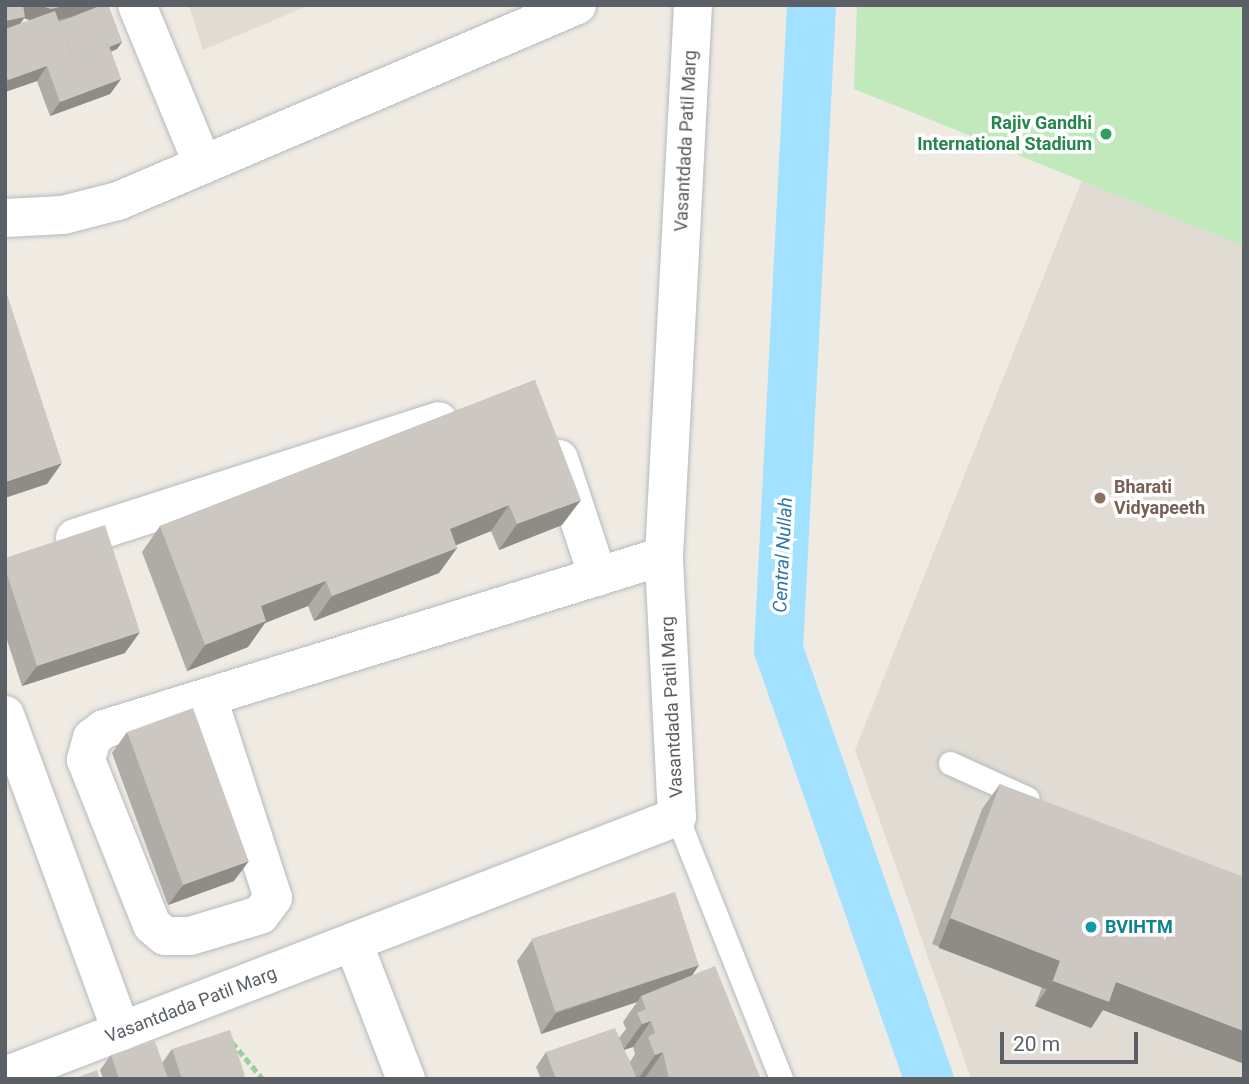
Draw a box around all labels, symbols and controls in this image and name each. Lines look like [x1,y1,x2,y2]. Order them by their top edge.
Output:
street label: Vasantdada Patil Marg [670,50,702,232]
place label: Rajiv Gandhi International Stadium [917,113,1092,156]
marker: Rajiv Gandhi International Stadium [1098,126,1114,142]
place label: Bharati Vidyapeeth [1114,477,1205,520]
marker: Bharati Vidyapeeth [1092,490,1108,506]
water label: Central Nullah [769,497,797,613]
street label: Vasantdada Patil Marg [656,616,688,798]
place label: BVIHTM [1105,916,1173,938]
marker: BVIHTM [1083,919,1099,935]
street label: Vasantdada Patil Marg [102,962,280,1048]
scale bar [1004,1018,1142,1062]
text: 20 m [1013,1032,1060,1056]

